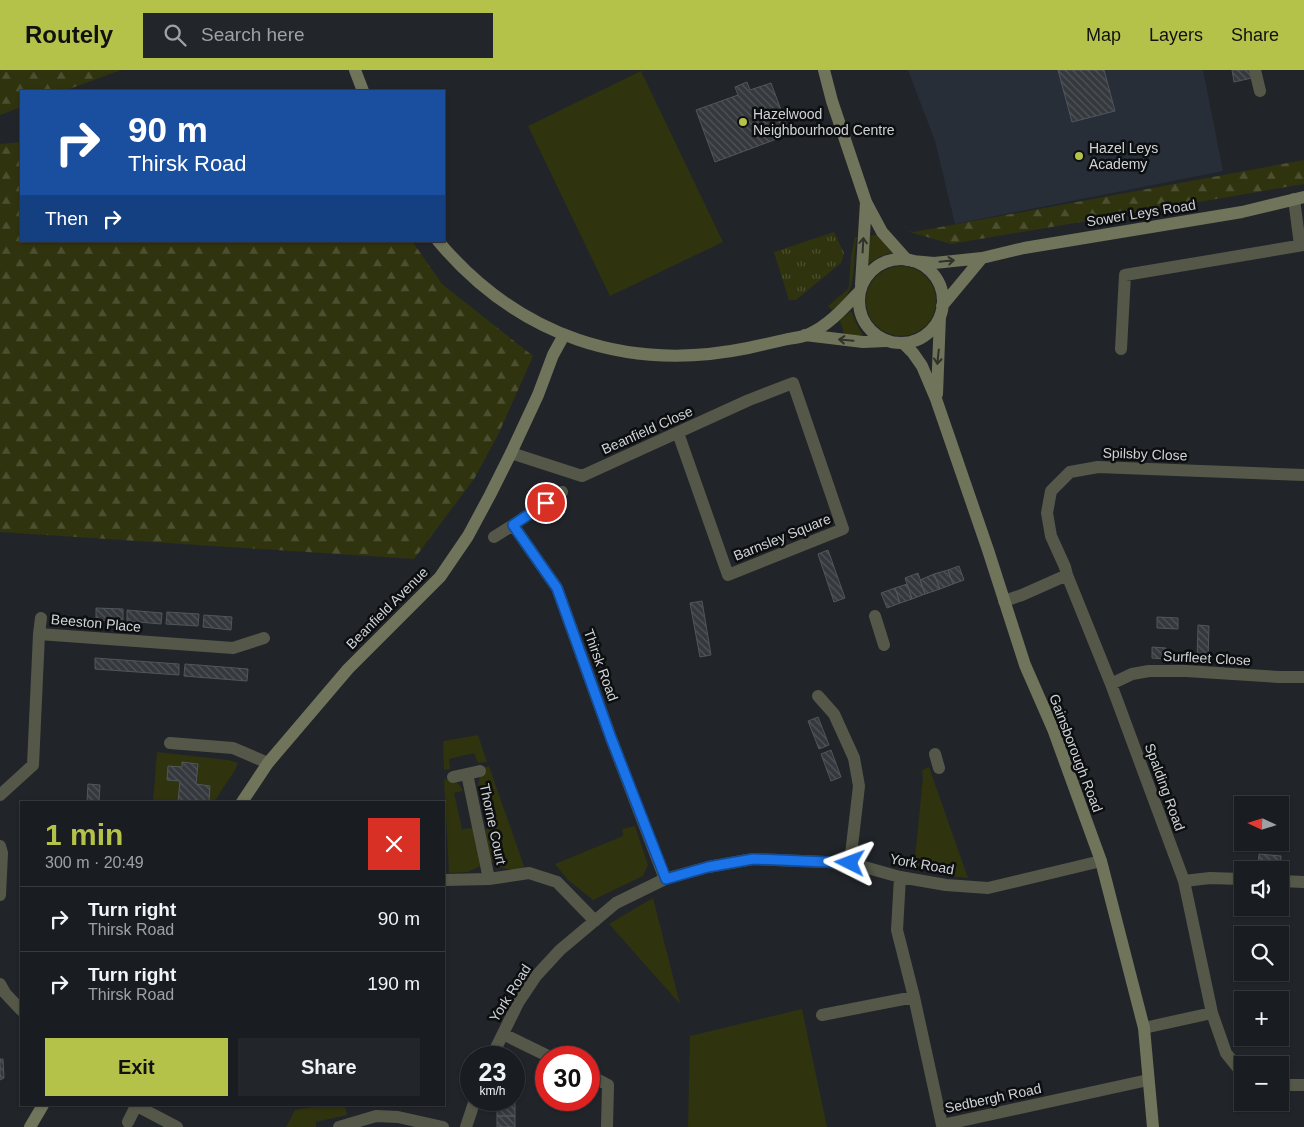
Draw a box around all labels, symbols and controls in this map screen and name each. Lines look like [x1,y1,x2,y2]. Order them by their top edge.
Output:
search box [143,13,493,58]
text: Routely [25,21,113,48]
icon: search [161,21,189,49]
text: Search here [201,24,305,45]
text: Map [1086,25,1121,45]
text: Layers [1149,25,1203,45]
text: Share [1231,25,1279,45]
place label: Hazelwood Neighbourhood Centre [753,106,895,138]
icon: right [45,110,110,175]
text: 90 m [128,110,208,149]
marker: Hazelwood Neighbourhood Centre [737,116,749,128]
place label: Hazel Leys Academy [1089,140,1158,172]
marker: Hazel Leys Academy [1073,150,1085,162]
text: Thirsk Road [128,151,247,176]
street label: Sower Leys Road [1085,196,1197,230]
icon: right [98,205,126,233]
text: Then [45,208,88,229]
one-way arrow [859,237,868,253]
one-way arrow [939,256,955,266]
one-way arrow [838,335,854,345]
one-way arrow [933,349,943,365]
street label: Beanfield Close [599,403,695,457]
street label: Spilsby Close [1102,445,1188,463]
pin [525,482,567,524]
icon: arrive [532,489,560,517]
street label: Barnsley Square [731,510,833,564]
street label: Beanfield Avenue [343,564,431,652]
street label: Beeston Place [50,611,142,635]
street label: Thirsk Road [581,627,621,703]
street label: Surfleet Close [1163,648,1252,668]
street label: Gainsborough Road [1046,692,1106,814]
street label: Spalding Road [1142,741,1188,833]
street label: Thorne Court [477,782,509,866]
north arrow [1234,796,1289,851]
map controls [1234,796,1289,1111]
text: 1 min [45,818,123,851]
button: close [368,818,420,870]
position arrow [823,836,875,888]
street label: York Road [889,850,955,878]
text: 300 m · 20:49 [45,854,144,871]
button: sound [1234,861,1289,916]
text: Turn right [88,899,176,920]
icon: right [45,905,73,933]
text: 90 m [378,908,420,929]
text: Thirsk Road [88,921,174,938]
button: search [1234,926,1289,981]
street label: York Road [486,961,534,1025]
text: Turn right [88,964,176,985]
icon: right [45,970,73,998]
text: 190 m [367,973,420,994]
text: Thirsk Road [88,986,174,1003]
button: + [1234,991,1289,1046]
button: Exit [45,1038,228,1096]
button: Share [238,1038,420,1096]
speed limit sign: 30 [535,1046,600,1111]
button: − [1234,1056,1289,1111]
text: 23 [479,1058,506,1086]
street label: Sedbergh Road [943,1080,1043,1116]
text: km/h [479,1084,506,1098]

